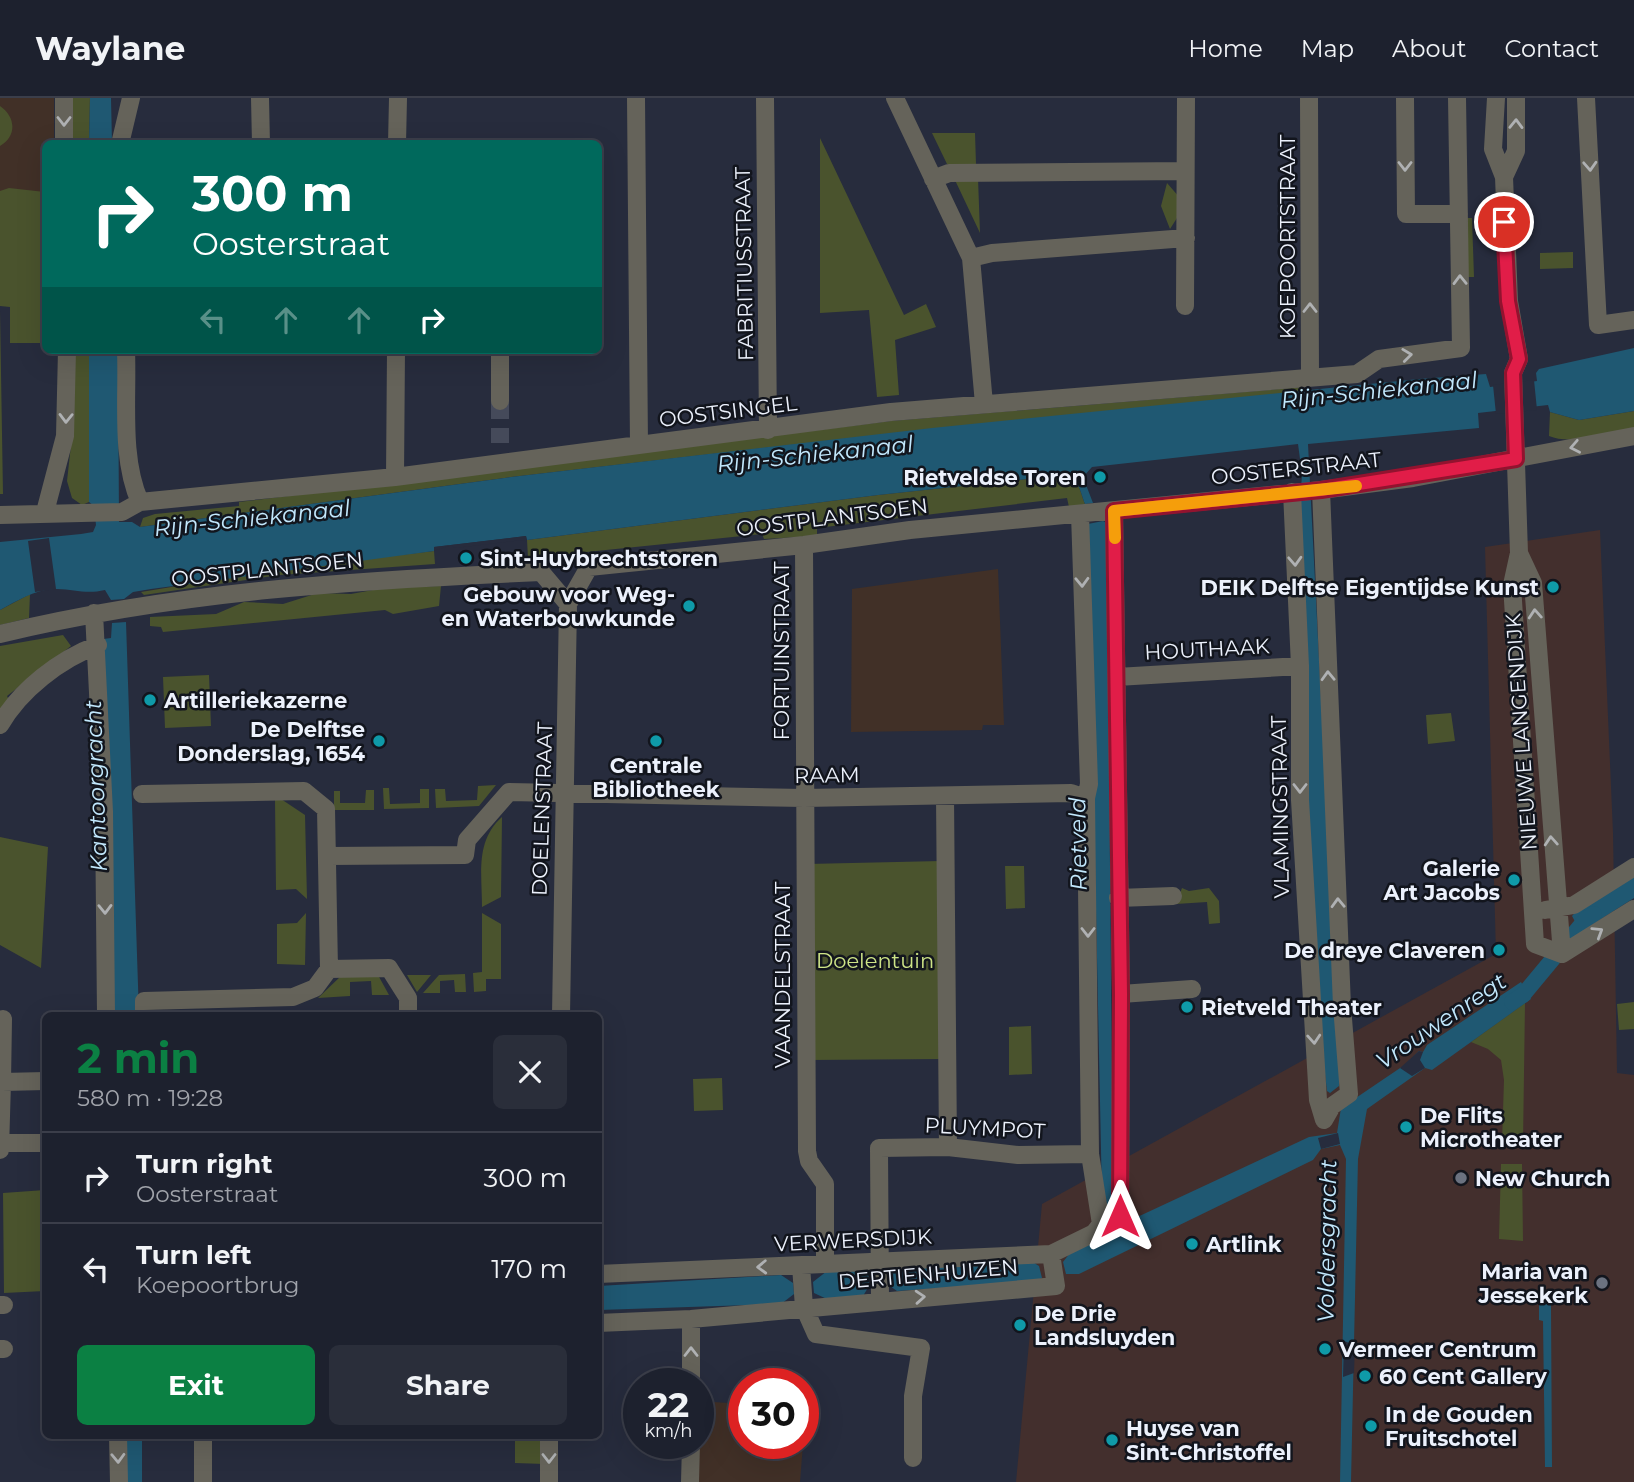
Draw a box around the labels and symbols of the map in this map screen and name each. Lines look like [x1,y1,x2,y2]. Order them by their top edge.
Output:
one-way arrow [56,116,72,127]
one-way arrow [1508,119,1524,129]
street label: KOEPOORTSTRAAT [1275,135,1300,339]
one-way arrow [1397,161,1413,172]
one-way arrow [1582,161,1597,172]
street label: FABRITIUSSTRAAT [730,167,758,361]
pin [1474,192,1534,252]
one-way arrow [1452,274,1468,285]
one-way arrow [1302,302,1318,312]
one-way arrow [1401,348,1413,363]
water label: Rijn-Schiekanaal [1279,366,1479,414]
street label: OOSTSINGEL [658,390,799,432]
one-way arrow [58,413,73,424]
water label: Rijn-Schiekanaal [715,430,915,478]
one-way arrow [1569,439,1581,454]
street label: OOSTERSTRAAT [1210,447,1382,489]
place label: Rietveldse Toren [903,465,1086,490]
marker: Rietveldse Toren [1092,469,1108,485]
street label: OOSTPLANTSOEN [735,493,929,541]
water label: Rijn-Schiekanaal [152,494,352,542]
street label: OOSTPLANTSOEN [170,546,364,592]
place label: Sint-Huybrechtstoren [480,546,718,571]
marker: Sint-Huybrechtstoren [458,550,474,566]
one-way arrow [1288,555,1303,566]
street label: FORTUINSTRAAT [769,561,794,741]
place label: DEIK Delftse Eigentijdse Kunst [1201,575,1539,600]
one-way arrow [1074,577,1089,588]
marker: DEIK Delftse Eigentijdse Kunst [1545,579,1561,595]
place label: Gebouw voor Weg- en Waterbouwkunde [441,582,675,631]
marker: Gebouw voor Weg- en Waterbouwkunde [681,598,697,614]
one-way arrow [1528,608,1543,619]
street label: NIEUWE LANGENDIJK [1500,613,1542,851]
street label: HOUTHAAK [1144,633,1270,665]
one-way arrow [1321,670,1336,681]
place label: Artilleriekazerne [163,688,347,713]
marker: Artilleriekazerne [142,692,158,708]
water label: Kantoorgracht [79,699,113,872]
street label: VLAMINGSTRAAT [1266,715,1294,899]
place label: De Delftse Donderslag, 1654 [177,717,366,766]
street label: DOELENSTRAAT [526,722,558,896]
marker: De Delftse Donderslag, 1654 [371,733,387,749]
marker: Centrale Bibliotheek [648,733,664,749]
place label: Centrale Bibliotheek [592,753,720,802]
street label: RAAM [794,762,860,788]
one-way arrow [1292,783,1308,794]
water label: Rietveld [1063,797,1093,891]
one-way arrow [1544,835,1559,846]
place label: Galerie Art Jacobs [1382,856,1500,905]
marker: Galerie Art Jacobs [1506,872,1522,888]
street label: VAANDELSTRAAT [770,882,795,1068]
one-way arrow [1330,897,1345,908]
one-way arrow [97,904,113,915]
one-way arrow [1080,927,1096,937]
one-way arrow [1590,927,1603,940]
place label: De dreye Claveren [1284,938,1485,963]
marker: De dreye Claveren [1491,942,1507,958]
park label: Doelentuin [816,948,934,973]
water label: Vrouwenregt [1370,967,1512,1075]
place label: Rietveld Theater [1201,995,1382,1020]
marker: Rietveld Theater [1179,999,1195,1015]
one-way arrow [1306,1034,1321,1045]
place label: De Flits Microtheater [1420,1103,1562,1152]
street label: PLUYMPOT [924,1112,1046,1144]
marker: De Flits Microtheater [1398,1119,1414,1135]
water label: Voldersgracht [1312,1159,1342,1323]
place label: New Church [1475,1166,1611,1191]
marker: New Church [1453,1170,1469,1186]
position arrow [1083,1179,1157,1253]
street label: VERWERSDIJK [774,1223,933,1257]
place label: Artlink [1205,1232,1282,1257]
marker: Artlink [1184,1236,1200,1252]
street label: DERTIENHUIZEN [837,1254,1019,1294]
place label: Maria van Jessekerk [1478,1259,1588,1308]
one-way arrow [756,1260,767,1275]
marker: Maria van Jessekerk [1594,1275,1610,1291]
one-way arrow [915,1290,926,1305]
place label: De Drie Landsluyden [1034,1301,1175,1350]
marker: De Drie Landsluyden [1012,1317,1028,1333]
place label: Vermeer Centrum [1338,1337,1537,1362]
marker: Vermeer Centrum [1317,1341,1333,1357]
one-way arrow [683,1346,699,1357]
place label: 60 Cent Gallery [1379,1364,1547,1389]
speed limit sign: 30 [728,1368,819,1459]
marker: 60 Cent Gallery [1357,1368,1373,1384]
place label: In de Gouden Fruitschotel [1385,1402,1533,1451]
place label: Huyse van Sint-Christoffel [1126,1416,1292,1465]
marker: In de Gouden Fruitschotel [1363,1418,1379,1434]
marker: Huyse van Sint-Christoffel [1104,1432,1120,1448]
one-way arrow [111,1453,126,1464]
one-way arrow [541,1454,557,1464]

